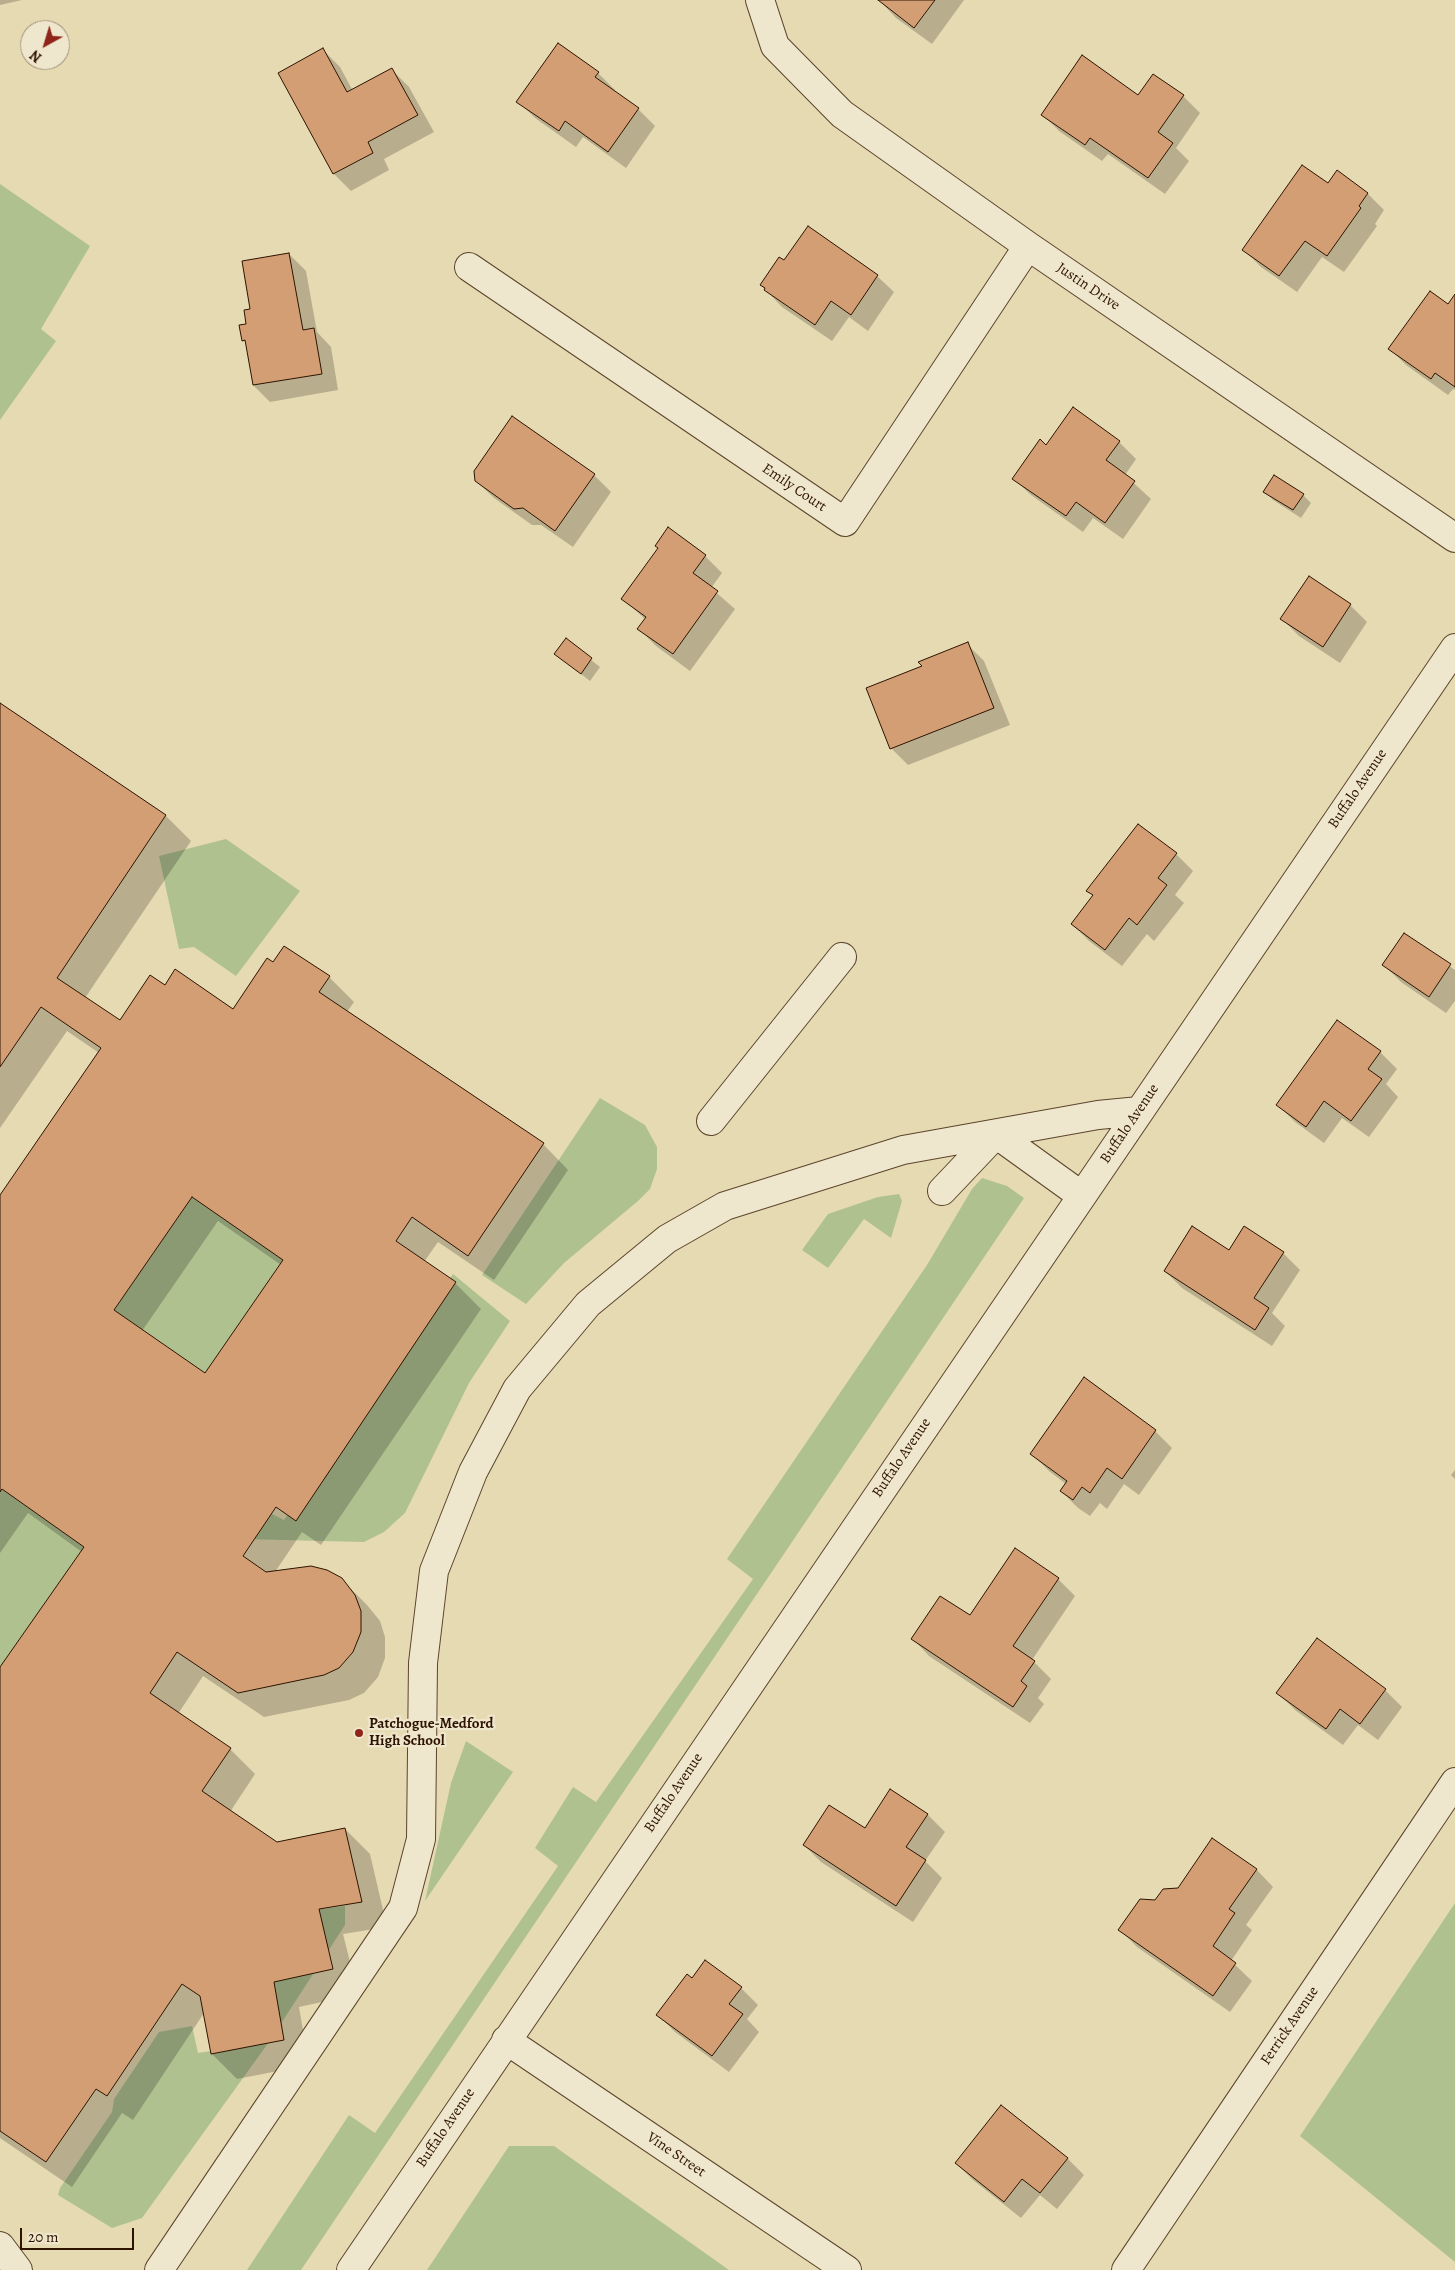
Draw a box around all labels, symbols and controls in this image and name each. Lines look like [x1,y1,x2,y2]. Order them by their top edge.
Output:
north arrow [20,20,70,70]
text: N [26,46,46,67]
street label: Justin Drive [1053,259,1123,315]
street label: Emily Court [758,460,830,516]
street label: Buffalo Avenue [1325,746,1391,832]
street label: Buffalo Avenue [1097,1081,1163,1167]
street label: Buffalo Avenue [869,1415,935,1501]
place label: Patchogue-Medford High School [369,1715,494,1750]
marker: Patchogue-Medford High School [353,1727,365,1739]
street label: Buffalo Avenue [641,1750,707,1836]
street label: Ferrick Avenue [1257,1983,1323,2069]
street label: Buffalo Avenue [413,2085,479,2171]
street label: Vine Street [643,2129,709,2181]
scale bar [22,2218,136,2250]
text: 20 m [28,2227,59,2247]

